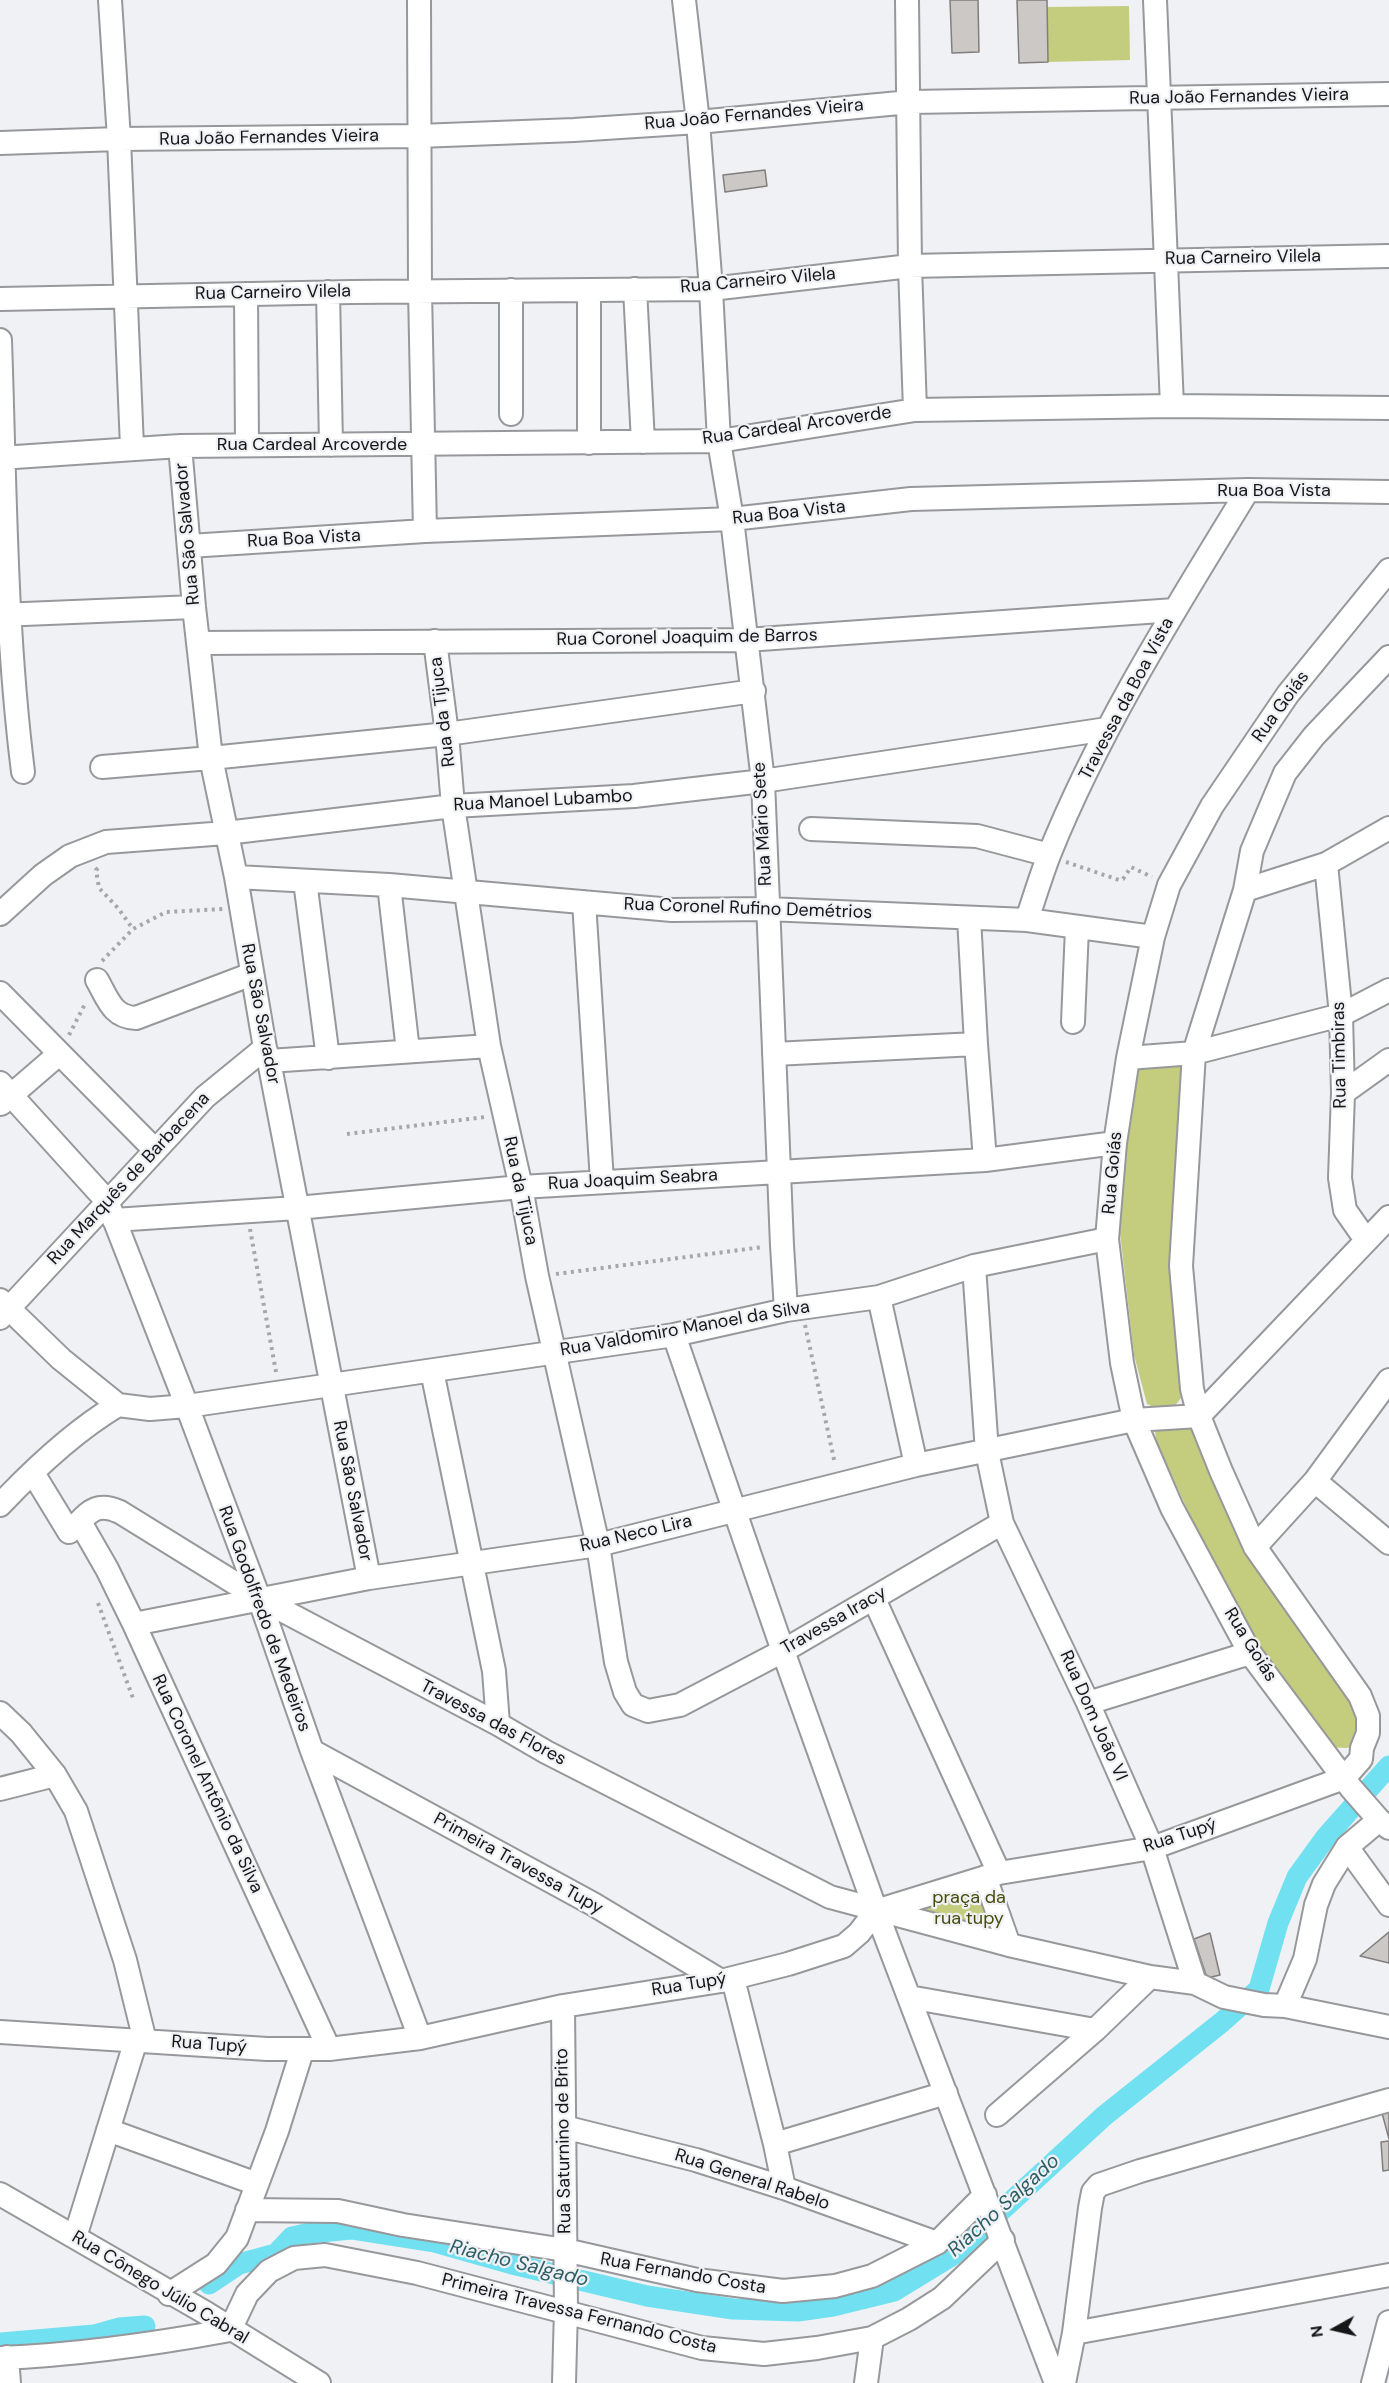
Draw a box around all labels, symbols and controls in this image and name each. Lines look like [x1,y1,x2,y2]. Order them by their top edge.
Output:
street label: Rua João Fernandes Vieira [1129,84,1349,110]
street label: Rua João Fernandes Vieira [644,95,864,135]
street label: Rua João Fernandes Vieira [159,125,379,151]
street label: Rua Carneiro Vilela [1165,246,1321,270]
street label: Rua Carneiro Vilela [679,263,837,299]
street label: Rua Carneiro Vilela [195,281,351,305]
street label: Rua Cardeal Arcoverde [701,402,893,450]
street label: Rua Cardeal Arcoverde [217,434,407,456]
street label: Rua São Salvador [171,462,205,606]
street label: Rua Boa Vista [1217,480,1331,502]
street label: Rua Boa Vista [731,496,847,530]
street label: Rua Boa Vista [247,525,361,553]
street label: Travessa da Boa Vista [1075,614,1179,784]
street label: Rua Coronel Joaquim de Barros [556,625,818,651]
street label: Rua da Tijuca [426,656,460,768]
street label: Rua Goiás [1248,667,1314,747]
street label: Rua Mário Sete [749,761,777,887]
street label: Rua Manoel Lubambo [453,786,633,816]
street label: Rua Coronel Rufino Demétrios [623,894,873,924]
street label: Rua São Salvador [236,942,284,1086]
street label: Rua Timbiras [1328,1001,1352,1109]
street label: Rua Marquês de Barbacena [43,1088,215,1270]
street label: Rua Goiás [1099,1131,1127,1215]
street label: Rua da Tijuca [498,1135,542,1247]
street label: Rua Joaquim Seabra [548,1165,718,1195]
street label: Rua Valdomiro Manoel da Silva [559,1296,811,1362]
street label: Rua São Salvador [328,1419,376,1563]
street label: Rua Godolfredo de Medeiros [213,1503,315,1735]
street label: Rua Neco Lira [578,1511,694,1557]
street label: Travessa Iracy [777,1582,891,1660]
street label: Rua Goiás [1219,1604,1281,1686]
street label: Rua Dom João VI [1055,1647,1131,1785]
street label: Rua Coronel Antônio da Silva [147,1671,267,1897]
street label: Travessa das Flores [416,1675,570,1771]
street label: Primeira Travessa Tupy [429,1808,607,1920]
street label: Rua Tupý [1141,1814,1219,1858]
park label: praça da rua tupy [932,1887,1006,1930]
street label: Rua Tupý [650,1968,728,2002]
street label: Rua Tupý [171,2032,247,2058]
street label: Rua Saturnino de Brito [552,2048,576,2234]
street label: Rua General Rabelo [672,2145,832,2215]
water label: Riacho Salgado [943,2150,1065,2262]
street label: Rua Cônego Júlio Cabral [68,2227,252,2349]
water label: Riacho Salgado [447,2235,591,2293]
street label: Rua Fernando Costa [598,2249,768,2299]
street label: Primeira Travessa Fernando Costa [439,2269,719,2359]
north arrow [1305,2299,1365,2359]
text: N [1305,2324,1328,2339]

